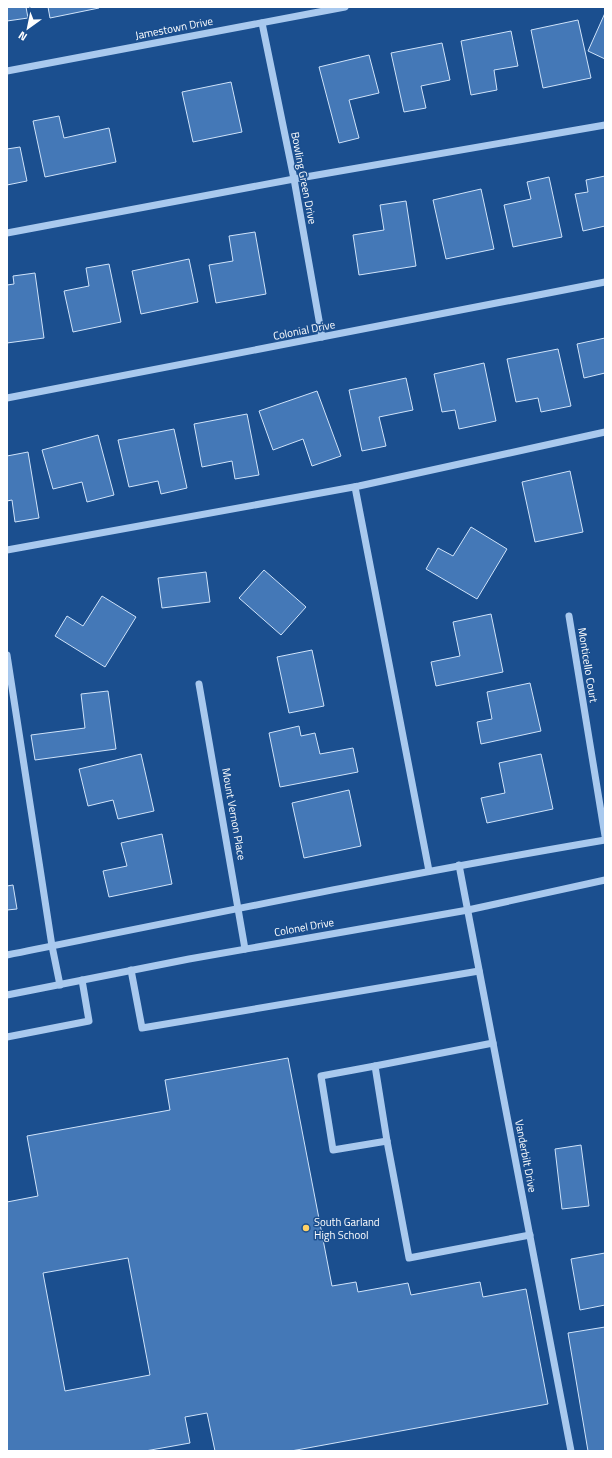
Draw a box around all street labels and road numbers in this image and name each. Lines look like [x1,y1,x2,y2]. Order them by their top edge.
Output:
street label: Jamestown Drive [134,13,215,43]
street label: Bowling Green Drive [287,130,321,226]
street label: Colonial Drive [272,316,337,344]
street label: Monticello Court [574,626,602,704]
street label: Mount Vernon Place [218,767,250,862]
street label: Colonel Drive [273,914,336,940]
street label: Vanderbilt Drive [511,1118,541,1194]

